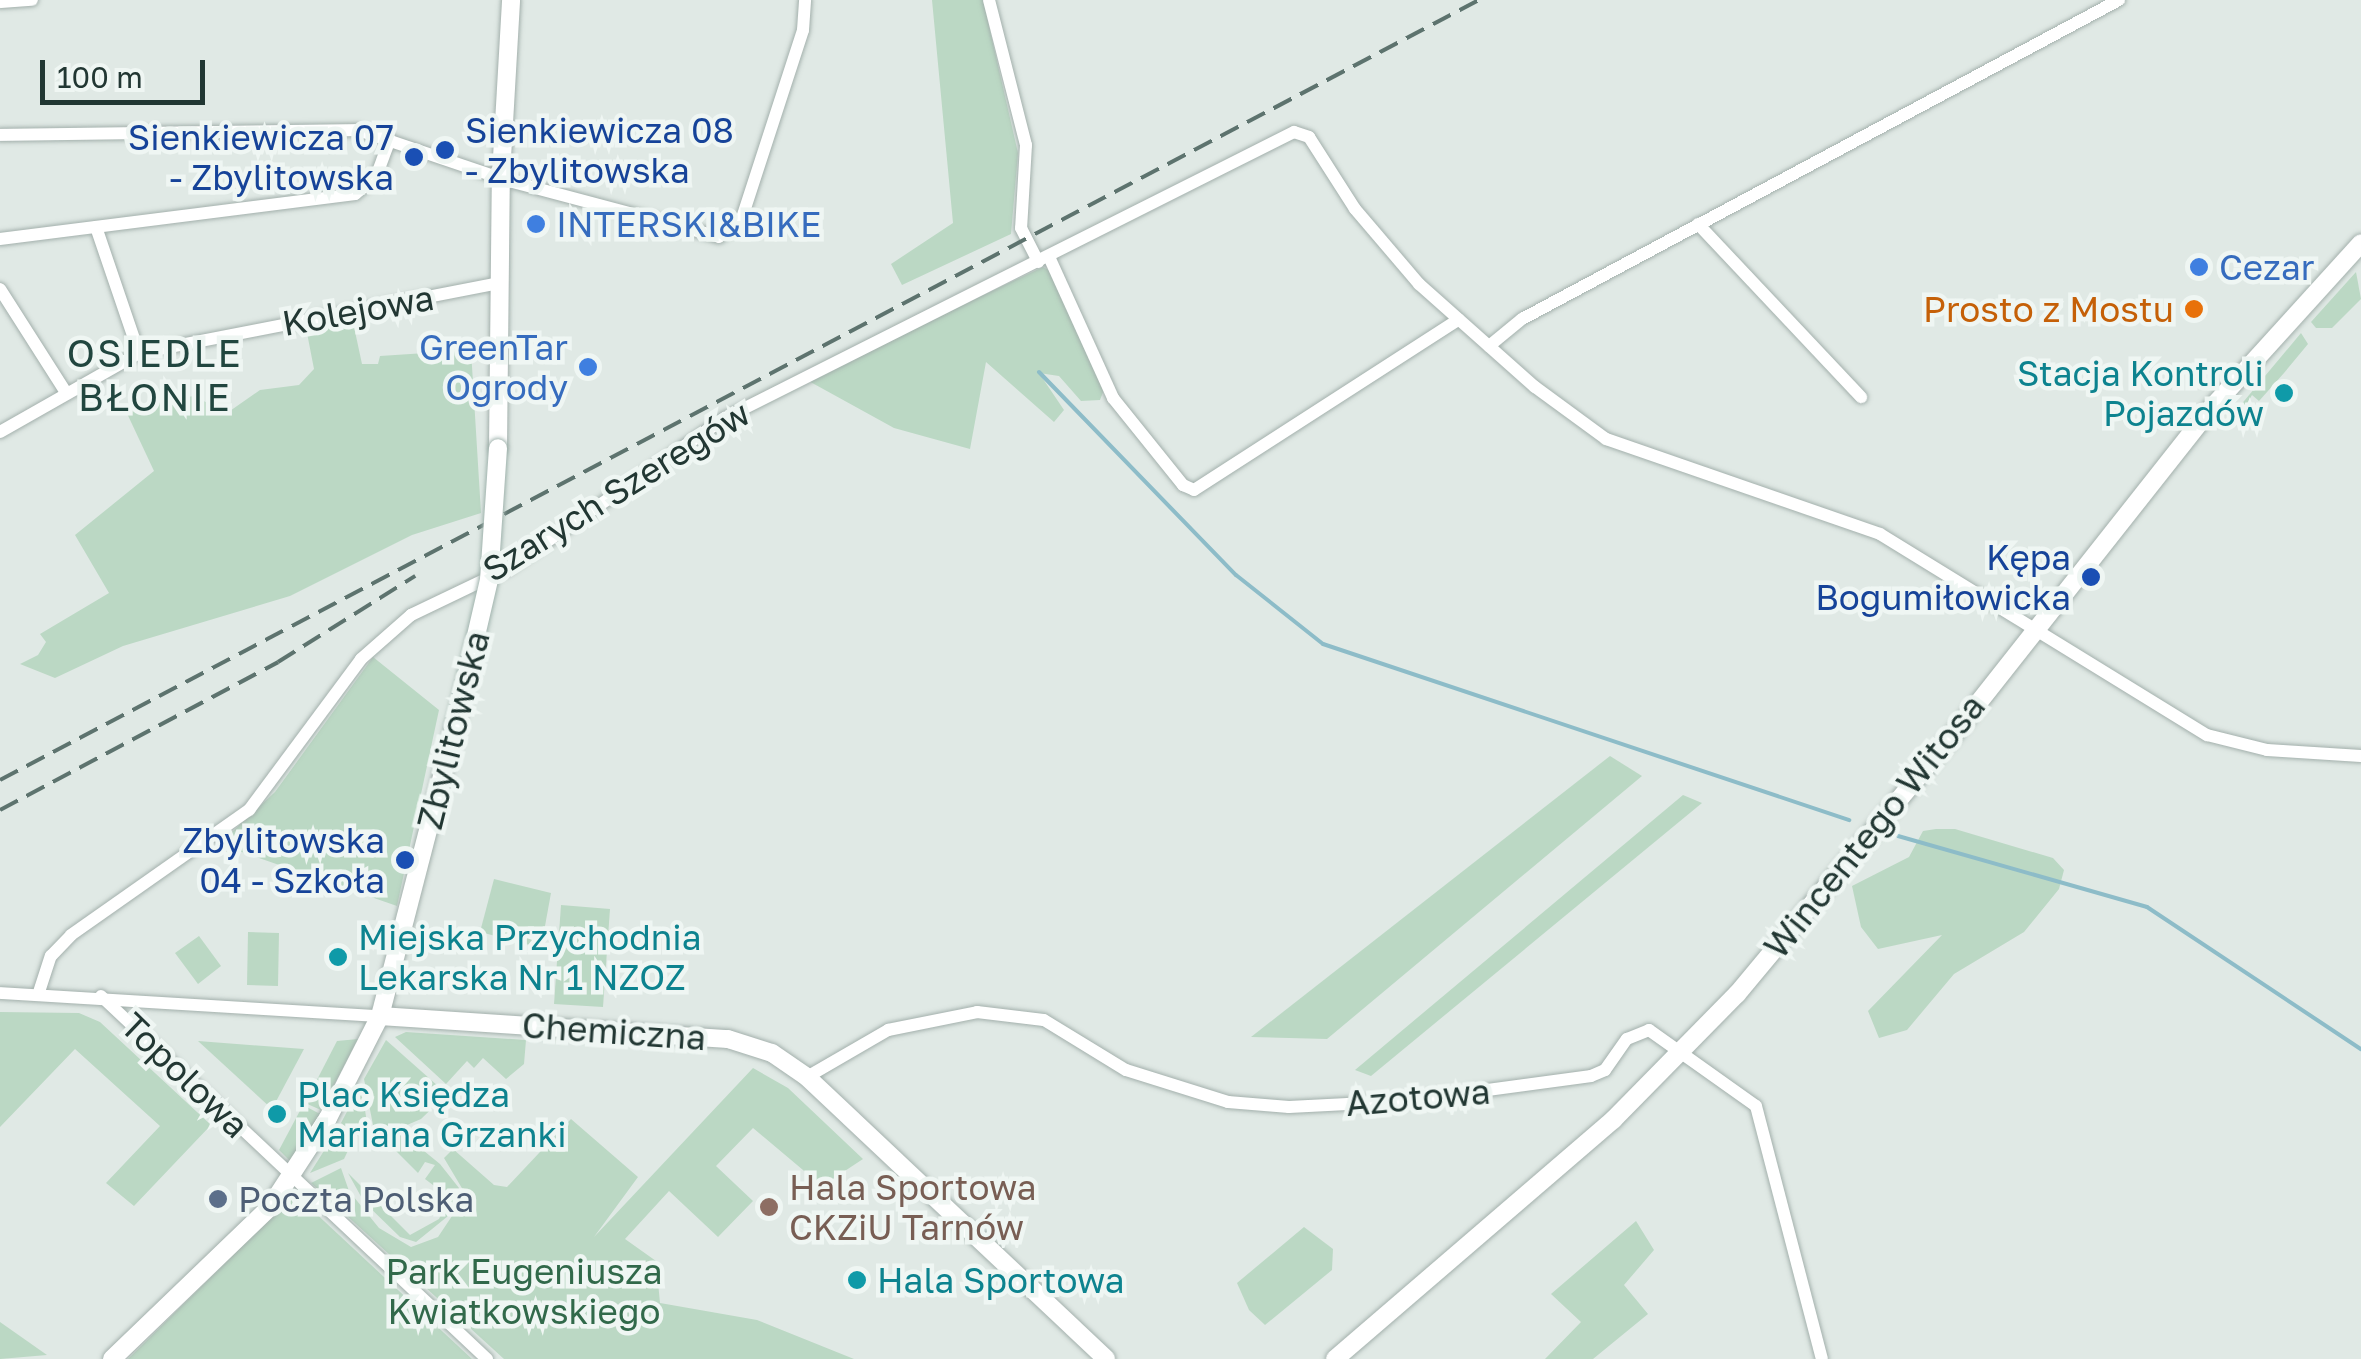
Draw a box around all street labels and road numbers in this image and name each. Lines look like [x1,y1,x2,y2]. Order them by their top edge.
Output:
street label: Kolejowa [279,276,437,344]
street label: Szarych Szeregów [475,392,757,590]
street label: Zbylitowska [408,627,498,833]
street label: Wincentego Witosa [1755,686,1993,966]
street label: Topolowa [113,1004,257,1146]
street label: Chemiczna [521,1004,707,1058]
street label: Azotowa [1344,1070,1492,1124]

